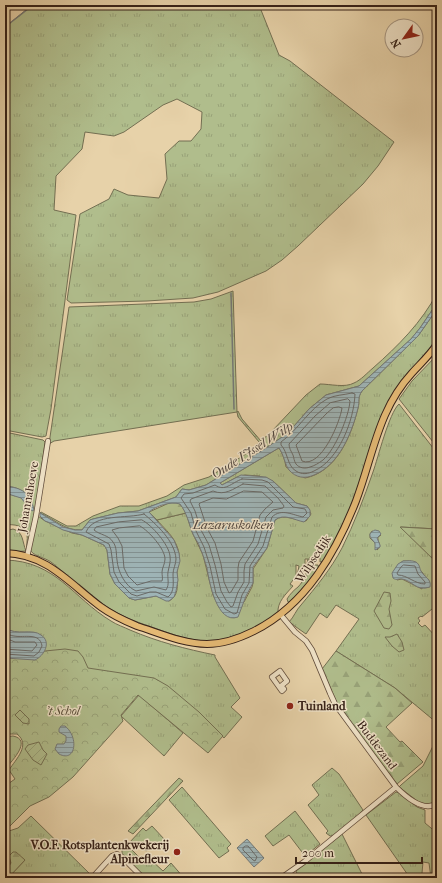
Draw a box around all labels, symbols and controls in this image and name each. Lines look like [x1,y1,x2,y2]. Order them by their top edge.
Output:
north arrow [384,18,424,58]
text: N [388,36,404,50]
water label: Oude IJssel Wilp [209,418,296,482]
street label: Johannahoeve [15,460,41,535]
water label: Lazaruskolken [192,517,273,532]
street label: Wilpsedijk [292,532,334,587]
place label: Tuinland [297,699,346,713]
marker: Tuinland [285,701,295,711]
park label: 't Schol [46,704,82,718]
street label: Buddezand [354,718,400,773]
place label: V.O.F. Rotsplantenkwekerij Alpinefleur [30,838,170,867]
scale bar [296,839,422,865]
text: 200 m [302,846,334,860]
marker: V.O.F. Rotsplantenkwekerij Alpinefleur [172,847,182,857]

